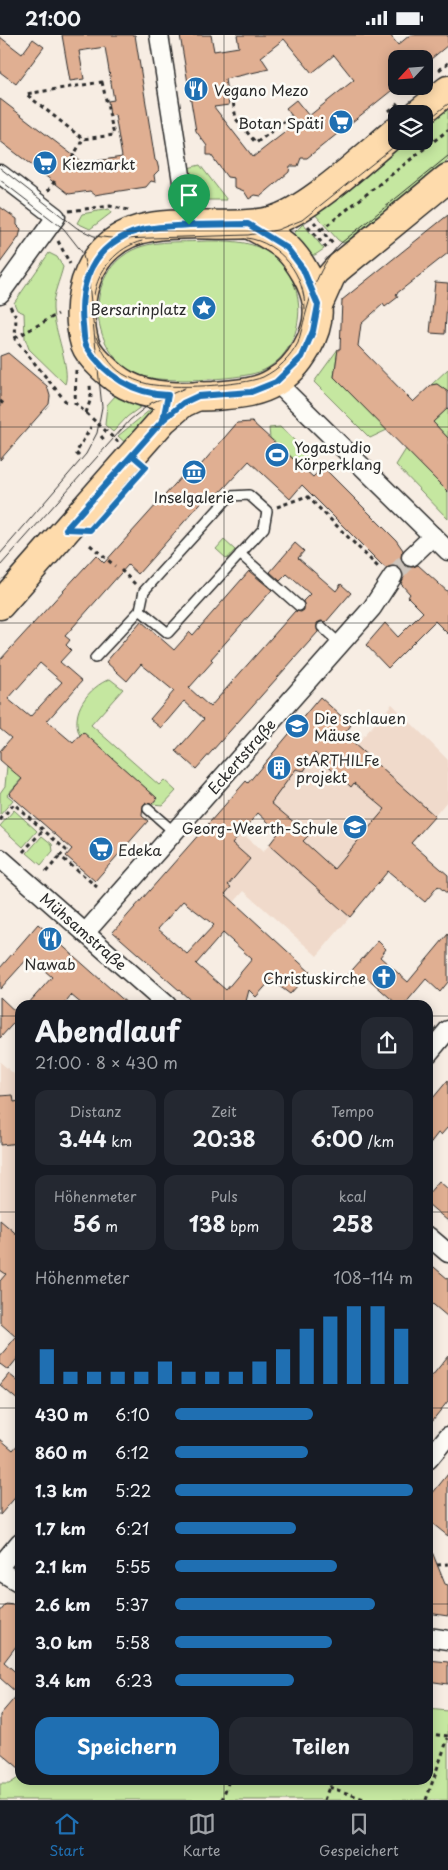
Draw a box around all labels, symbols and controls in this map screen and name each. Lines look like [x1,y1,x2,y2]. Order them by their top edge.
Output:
text: 21:00 [25,4,81,32]
north arrow [388,50,432,95]
map controls [388,50,433,150]
restaurant icon: Vegano Mezo [183,76,209,102]
place label: Vegano Mezo [214,78,308,101]
button: layers [388,105,433,150]
supermarket icon: Botan Späti [328,109,354,135]
place label: Botan Späti [238,111,324,134]
supermarket icon: Kiezmarkt [32,150,58,176]
place label: Kiezmarkt [62,152,135,175]
pin [168,174,210,225]
icon: arrive [175,181,203,209]
place icon: Bersarinplatz [191,295,217,321]
place label: Bersarinplatz [90,297,186,320]
place label: Yogastudio Körperklang [294,435,381,475]
sports icon: Yogastudio Körperklang [264,442,290,468]
museum icon: Inselgalerie [181,459,207,485]
place label: Inselgalerie [154,485,234,508]
place label: Die schlauen Mäuse [314,706,406,746]
street label: Eckertstraße [202,713,280,799]
school or university icon: Die schlauen Mäuse [284,713,310,739]
place label: stARTHILFe projekt [296,748,380,788]
building icon: stARTHILFe projekt [266,755,292,781]
school or university icon: Georg-Weerth-Schule [342,814,368,840]
place label: Georg-Weerth-Schule [182,816,338,839]
supermarket icon: Edeka [88,836,114,862]
place label: Edeka [118,838,162,861]
street label: Mühsamstraße [36,887,132,975]
restaurant icon: Nawab [37,926,63,952]
place label: Nawab [24,952,76,975]
church icon: Christuskirche [371,964,397,990]
place label: Christuskirche [263,966,366,989]
text: Abendlauf [35,1009,180,1052]
button: share [361,1017,413,1069]
text: 21:00 · 8 × 430 m [35,1050,178,1074]
text: Distanz [70,1101,121,1122]
text: Zeit [211,1101,237,1122]
text: Tempo [331,1101,374,1122]
text: 3.44 [58,1122,107,1154]
text: 20:38 [192,1122,256,1154]
text: 6:00 [311,1122,363,1154]
text: km [107,1131,132,1152]
text: /km [363,1131,394,1152]
text: Höhenmeter [54,1186,137,1207]
text: Puls [210,1186,238,1207]
text: kcal [339,1186,367,1207]
text: 56 [73,1207,101,1239]
text: 138 [189,1207,226,1239]
text: 258 [332,1207,373,1239]
text: m [101,1216,118,1237]
text: bpm [226,1216,259,1237]
text: Höhenmeter [35,1265,129,1289]
text: 108–114 m [333,1265,413,1289]
text: 430 m [35,1402,88,1426]
text: 6:10 [115,1402,150,1426]
text: 860 m [35,1440,87,1464]
text: 6:12 [115,1440,149,1464]
text: 1.3 km [35,1478,87,1502]
text: 5:22 [115,1478,151,1502]
text: 1.7 km [35,1516,86,1540]
text: 6:21 [115,1516,149,1540]
text: 2.1 km [35,1554,87,1578]
text: 5:55 [115,1554,150,1578]
text: 2.6 km [35,1592,91,1616]
text: 5:37 [115,1592,149,1616]
text: 3.0 km [35,1630,92,1654]
text: 5:58 [115,1630,150,1654]
text: 3.4 km [35,1668,91,1692]
text: 6:23 [115,1668,152,1692]
button: Speichern [35,1717,219,1775]
button: Teilen [229,1717,413,1775]
tab: Start [49,1810,84,1861]
tab: Karte [183,1810,221,1861]
tab: Gespeichert [319,1810,399,1861]

